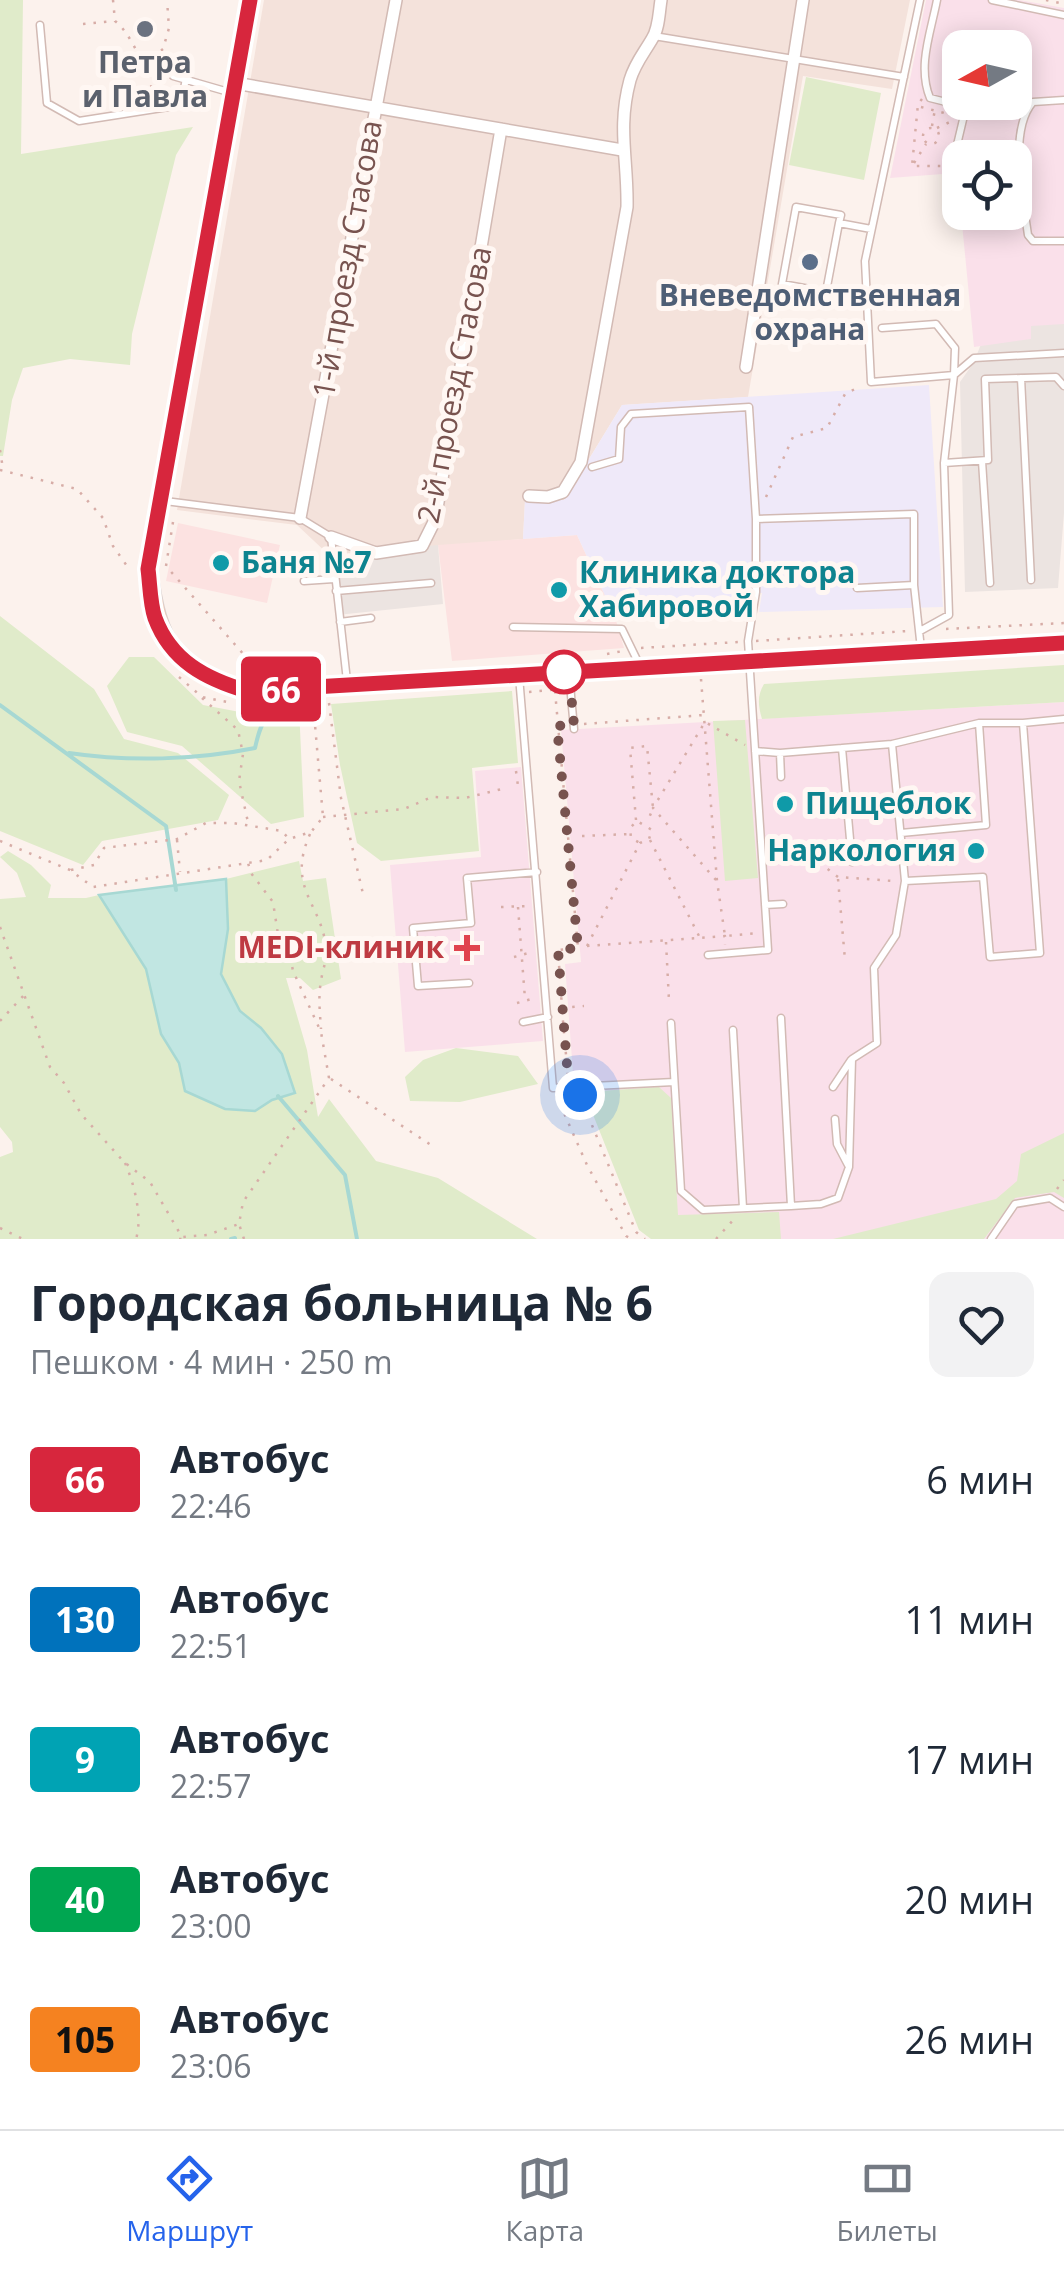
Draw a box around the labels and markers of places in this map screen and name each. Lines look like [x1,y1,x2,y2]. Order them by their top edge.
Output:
marker: Петра и Павла [134,18,156,40]
place label: Петра и Павла [82,41,208,116]
marker: Вневедомственная охрана [799,251,821,273]
place label: Вневедомственная охрана [659,274,961,349]
place label: Баня №7 [241,541,372,582]
place label: Клиника доктора Хабировой [579,551,855,626]
marker: Баня №7 [210,552,232,574]
marker: Клиника доктора Хабировой [548,579,570,601]
unlabelled marker [543,651,585,693]
place label: Пищеблок [805,782,972,823]
marker: Пищеблок [774,793,796,815]
place label: Наркология [767,829,956,870]
marker: Наркология [965,840,987,862]
place label: MEDI-клиник [238,926,444,967]
marker: MEDI-клиник [454,935,480,961]

